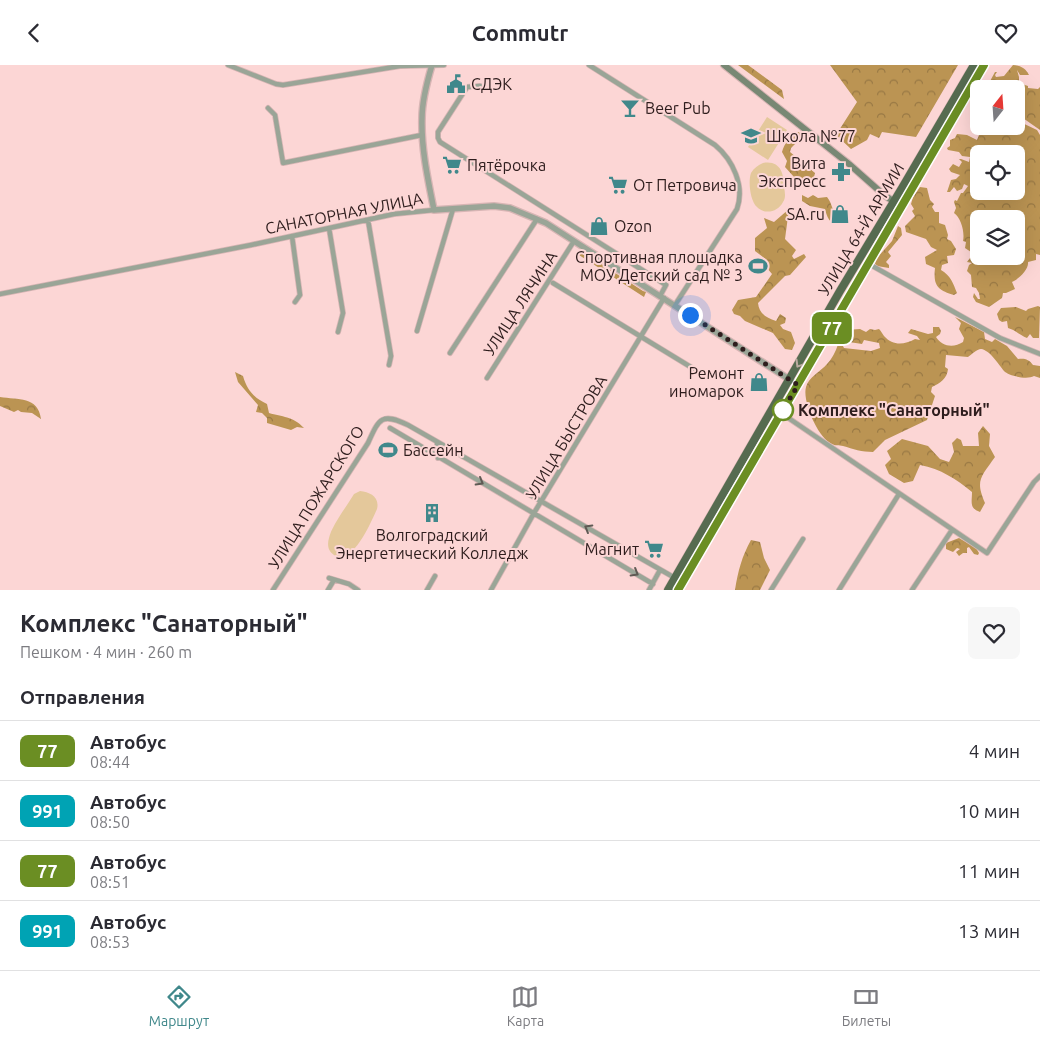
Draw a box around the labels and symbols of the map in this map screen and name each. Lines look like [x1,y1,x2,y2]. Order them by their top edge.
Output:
public building icon: СДЭК [445,73,467,95]
place label: СДЭК [471,75,512,93]
north arrow [970,80,1025,135]
bar icon: Beer Pub [619,97,641,119]
place label: Beer Pub [645,99,711,117]
school or university icon: Школа №77 [740,125,762,147]
place label: Школа №77 [766,127,856,145]
supermarket icon: Пятёрочка [441,154,463,176]
place label: Вита Экспресс [758,154,827,190]
place label: Пятёрочка [467,156,546,174]
street label: УЛИЦА 64-Й АРМИИ [814,159,908,298]
pharmacy icon: Вита Экспресс [830,161,852,183]
supermarket icon: От Петровича [607,174,629,196]
place label: От Петровича [633,176,737,194]
street label: САНАТОРНАЯ УЛИЦА [264,189,425,237]
shop icon: SA.ru [829,203,851,225]
place label: SA.ru [787,205,825,223]
shop icon: Ozon [588,215,610,237]
place label: Ozon [614,217,652,235]
street label: УЛИЦА ЛЯЧИНА [480,247,561,358]
place label: Спортивная площадка МОУ Детский сад № 3 [575,248,743,284]
sports icon: Спортивная площадка МОУ Детский сад № 3 [747,255,769,277]
your location [678,303,703,328]
line badge: 77 [810,312,854,344]
one-way arrow [795,358,805,367]
place label: Ремонт иномарок [669,364,744,400]
street label: УЛИЦА БЫСТРОВА [522,371,610,502]
shop icon: Ремонт иномарок [748,371,770,393]
marker: Комплекс "Санаторный" [772,399,794,421]
place label: Комплекс "Санаторный" [798,401,990,419]
street label: УЛИЦА ПОЖАРСКОГО [265,422,367,572]
sports icon: Бассейн [377,439,399,461]
place label: Бассейн [403,441,464,459]
one-way arrow [475,476,484,486]
building icon: Волгоградский Энергетический Колледж [421,502,443,524]
one-way arrow [585,524,594,534]
place label: Волгоградский Энергетический Колледж [336,526,528,562]
supermarket icon: Магнит [643,538,665,560]
place label: Магнит [585,540,639,558]
one-way arrow [630,567,639,577]

